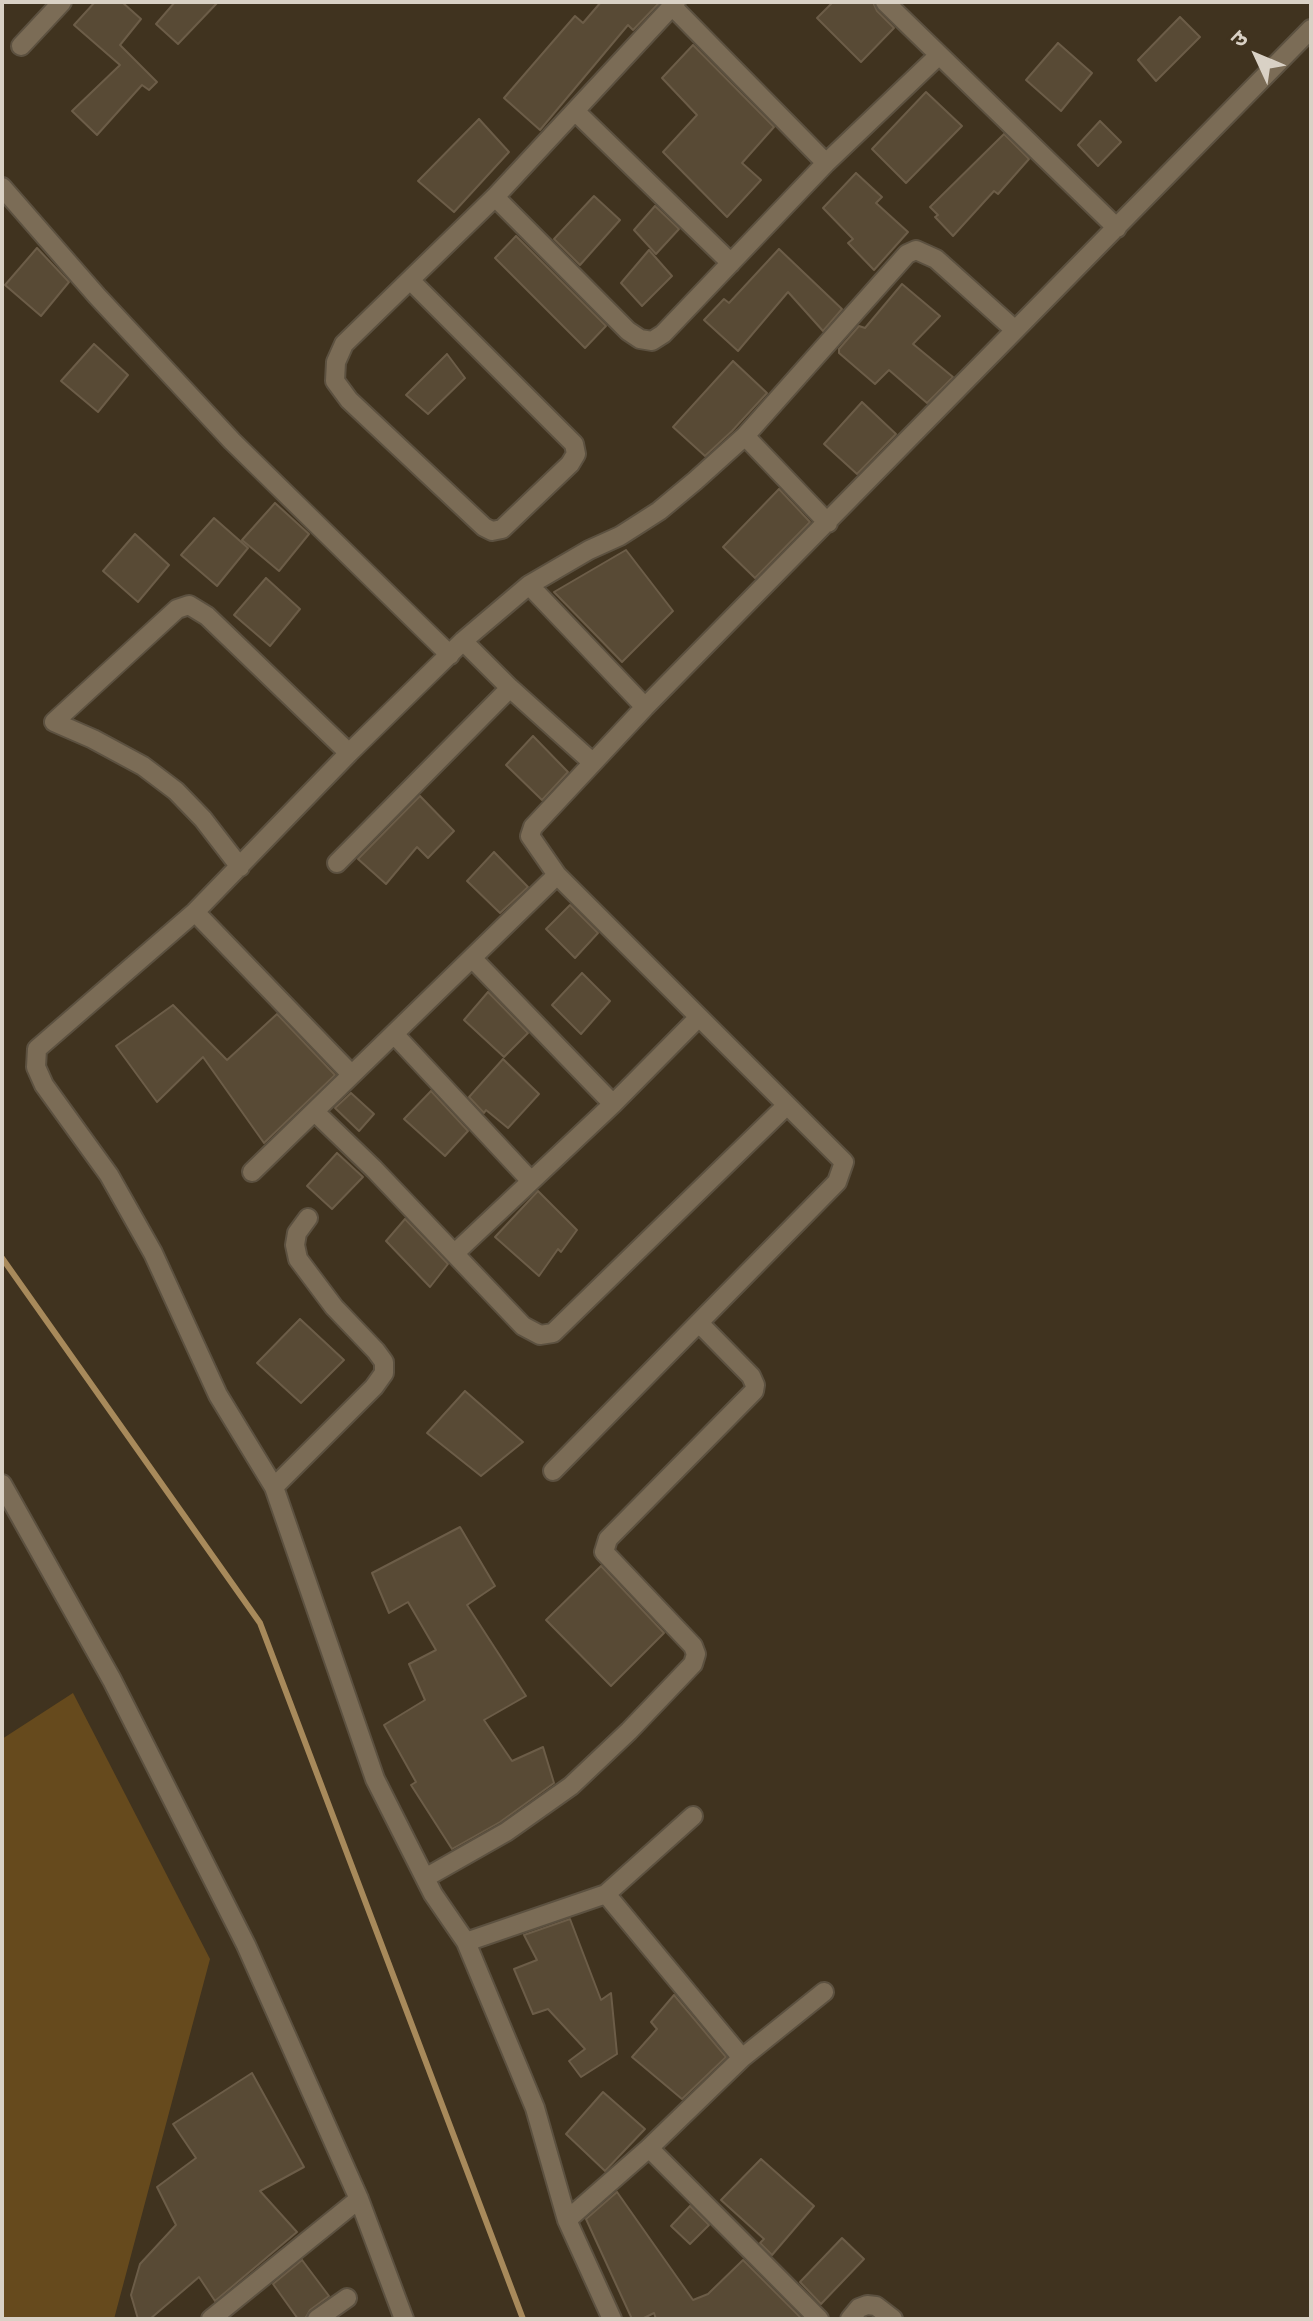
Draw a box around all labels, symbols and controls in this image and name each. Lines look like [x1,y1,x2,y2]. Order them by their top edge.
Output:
north arrow [1217,16,1297,96]
text: उ [1225,25,1254,53]

